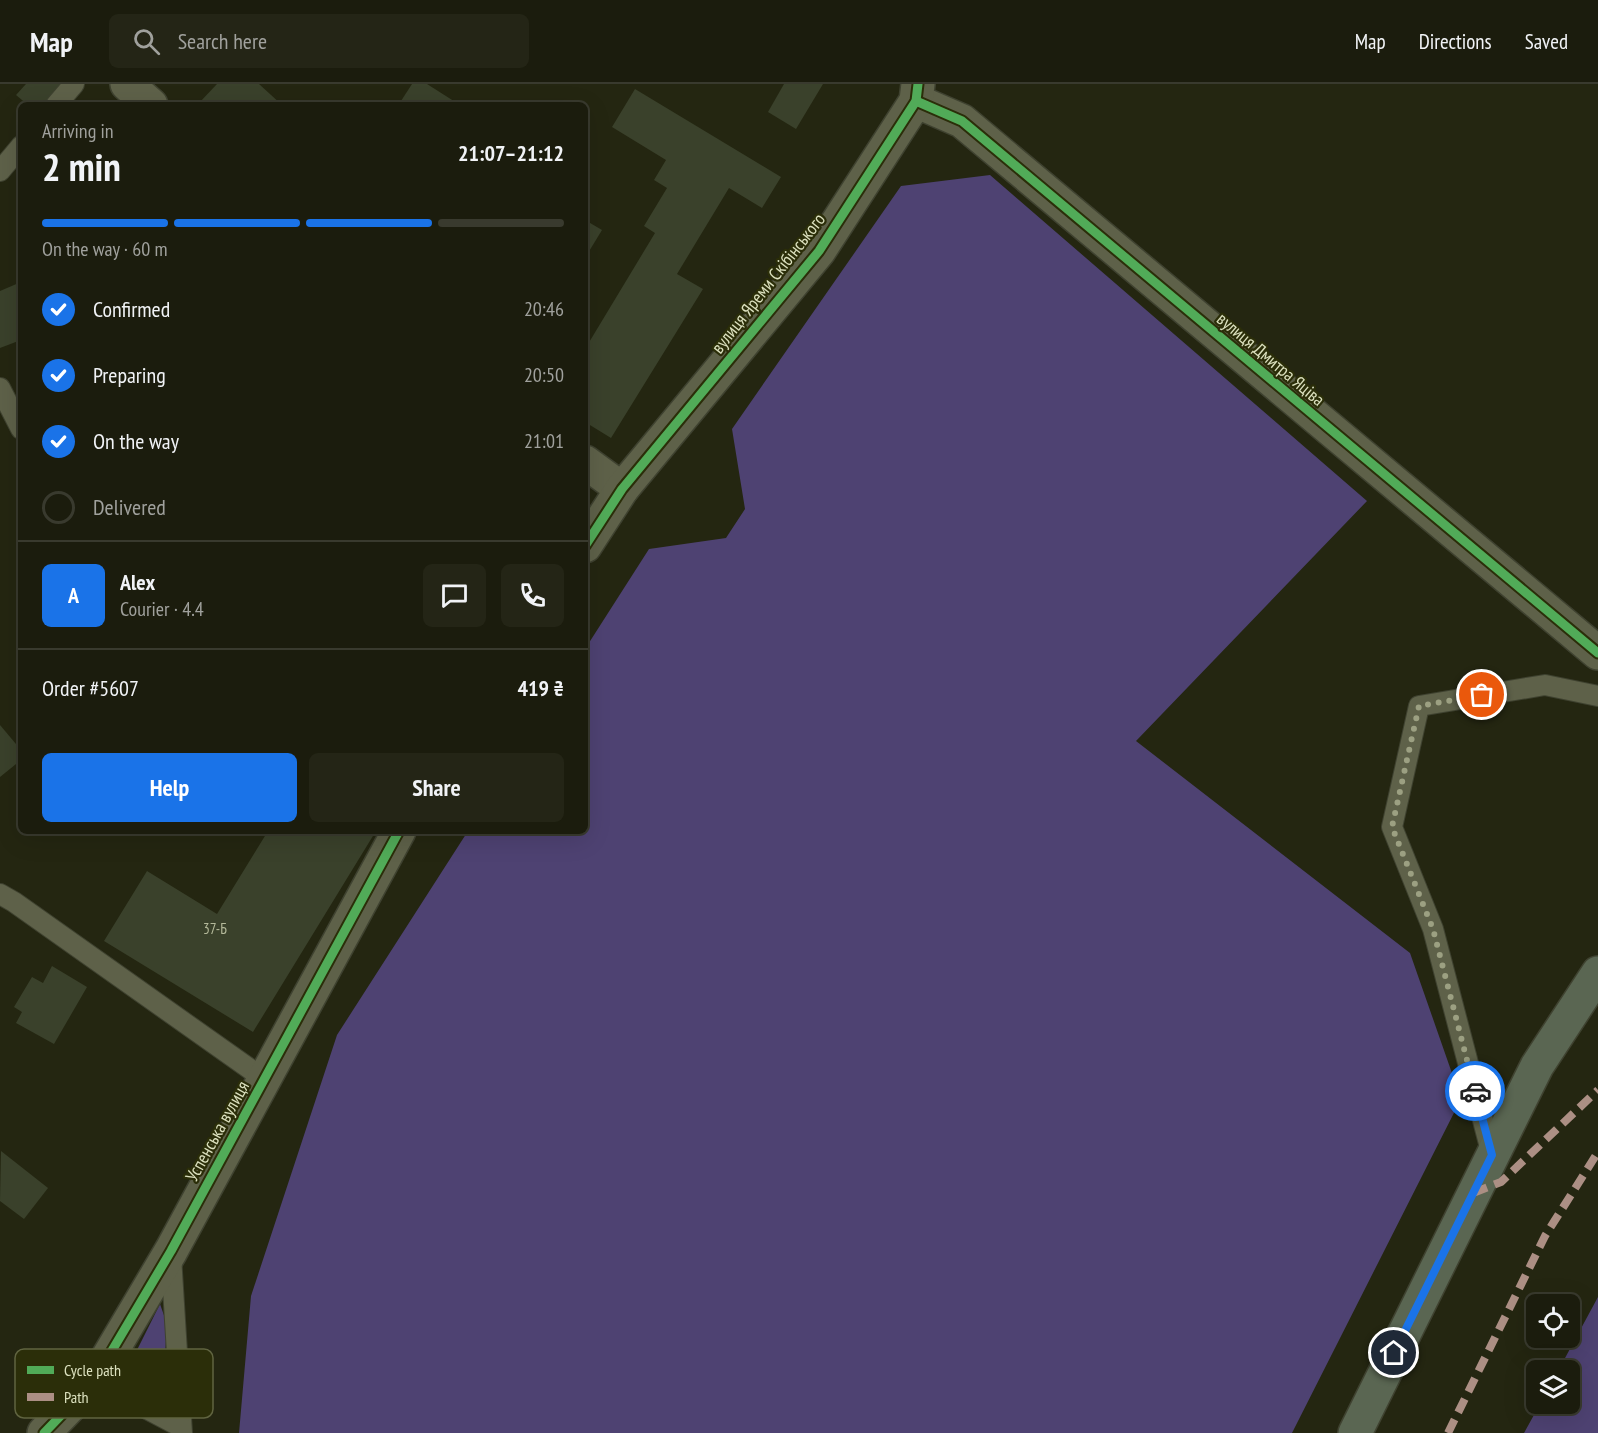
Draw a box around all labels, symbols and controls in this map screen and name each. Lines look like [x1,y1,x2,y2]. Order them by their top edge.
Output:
search box [109,14,529,68]
text: Map [30,23,73,60]
icon: search [130,25,163,58]
text: Search here [178,27,267,55]
text: Map [1355,28,1386,55]
text: Directions [1419,28,1492,55]
text: Saved [1525,28,1568,55]
text: Arriving in [42,118,114,144]
text: 21:07–21:12 [458,139,564,167]
text: 2 min [42,141,121,192]
street label: вулиця Яреми Скібінського [706,208,830,358]
text: On the way · 60 m [42,236,168,262]
icon: check [42,293,75,326]
text: Confirmed [93,295,170,323]
text: 20:46 [524,296,564,322]
street label: вулиця Дмитра Яціва [1212,307,1330,411]
icon: check [42,359,75,392]
text: Preparing [93,361,166,389]
text: 20:50 [524,362,564,388]
icon: check [42,425,75,458]
text: On the way [93,427,179,455]
text: 21:01 [524,428,564,454]
text: Delivered [93,493,166,521]
button: chat [423,564,486,627]
button: phone [501,564,564,627]
text: Alex [120,568,155,596]
text: A [68,581,79,609]
text: Courier · 4.4 [120,596,204,622]
pin [1456,669,1507,720]
text: Order #5607 [42,674,139,702]
text: 419 ₴ [517,674,564,702]
icon: bag [1465,678,1498,711]
button: Help [42,753,297,822]
button: Share [309,753,564,822]
house number: 37-Б [203,919,227,938]
courier [1445,1061,1505,1121]
icon: car [1459,1075,1492,1108]
street label: Успенська вулиця [180,1077,254,1185]
map controls [1526,1294,1580,1414]
button: locate [1526,1294,1580,1348]
pin [1368,1327,1419,1378]
icon: home [1377,1336,1410,1369]
legend [15,1349,213,1418]
text: Cycle path [64,1360,121,1380]
button: layers [1526,1360,1580,1414]
text: Path [64,1387,89,1407]

